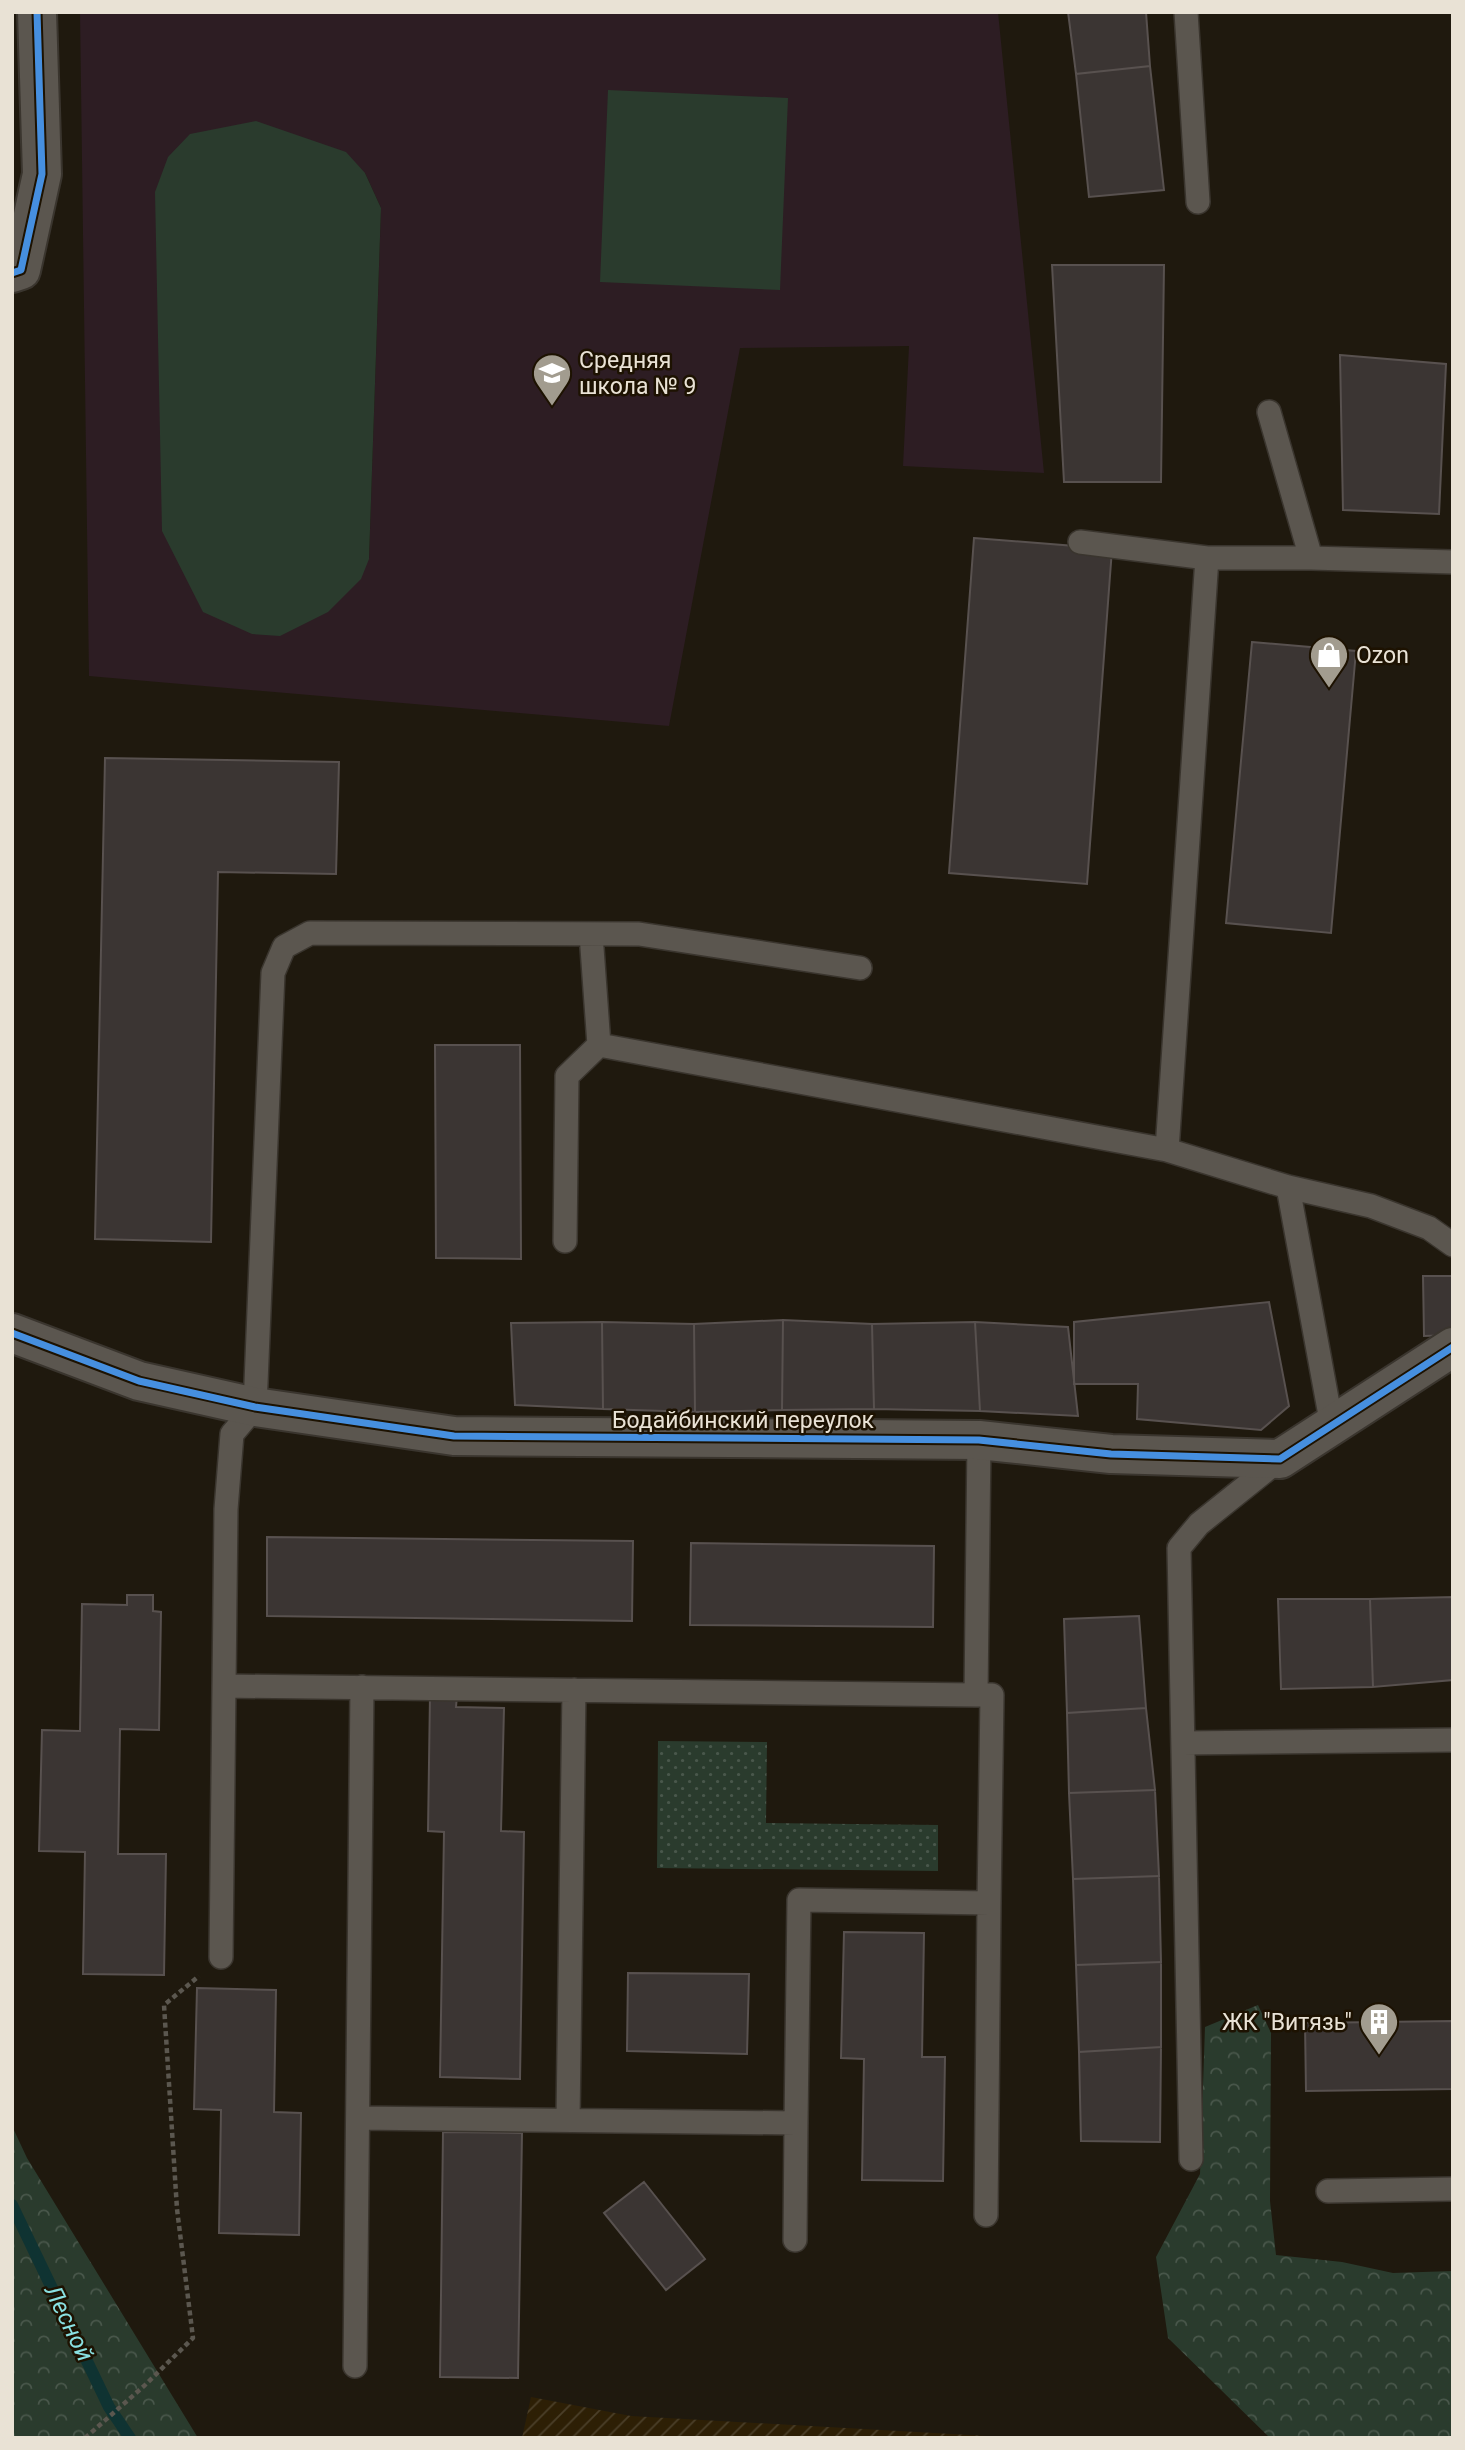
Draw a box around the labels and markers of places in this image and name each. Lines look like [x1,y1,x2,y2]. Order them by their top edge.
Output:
place label: Средняя школа № 9 [579,347,697,400]
school or university icon: Средняя школа № 9 [531,352,573,407]
shop icon: Ozon [1308,634,1350,689]
place label: Ozon [1356,642,1409,669]
building icon: ЖК "Витязь" [1358,2001,1400,2056]
place label: ЖК "Витязь" [1222,2009,1352,2036]

